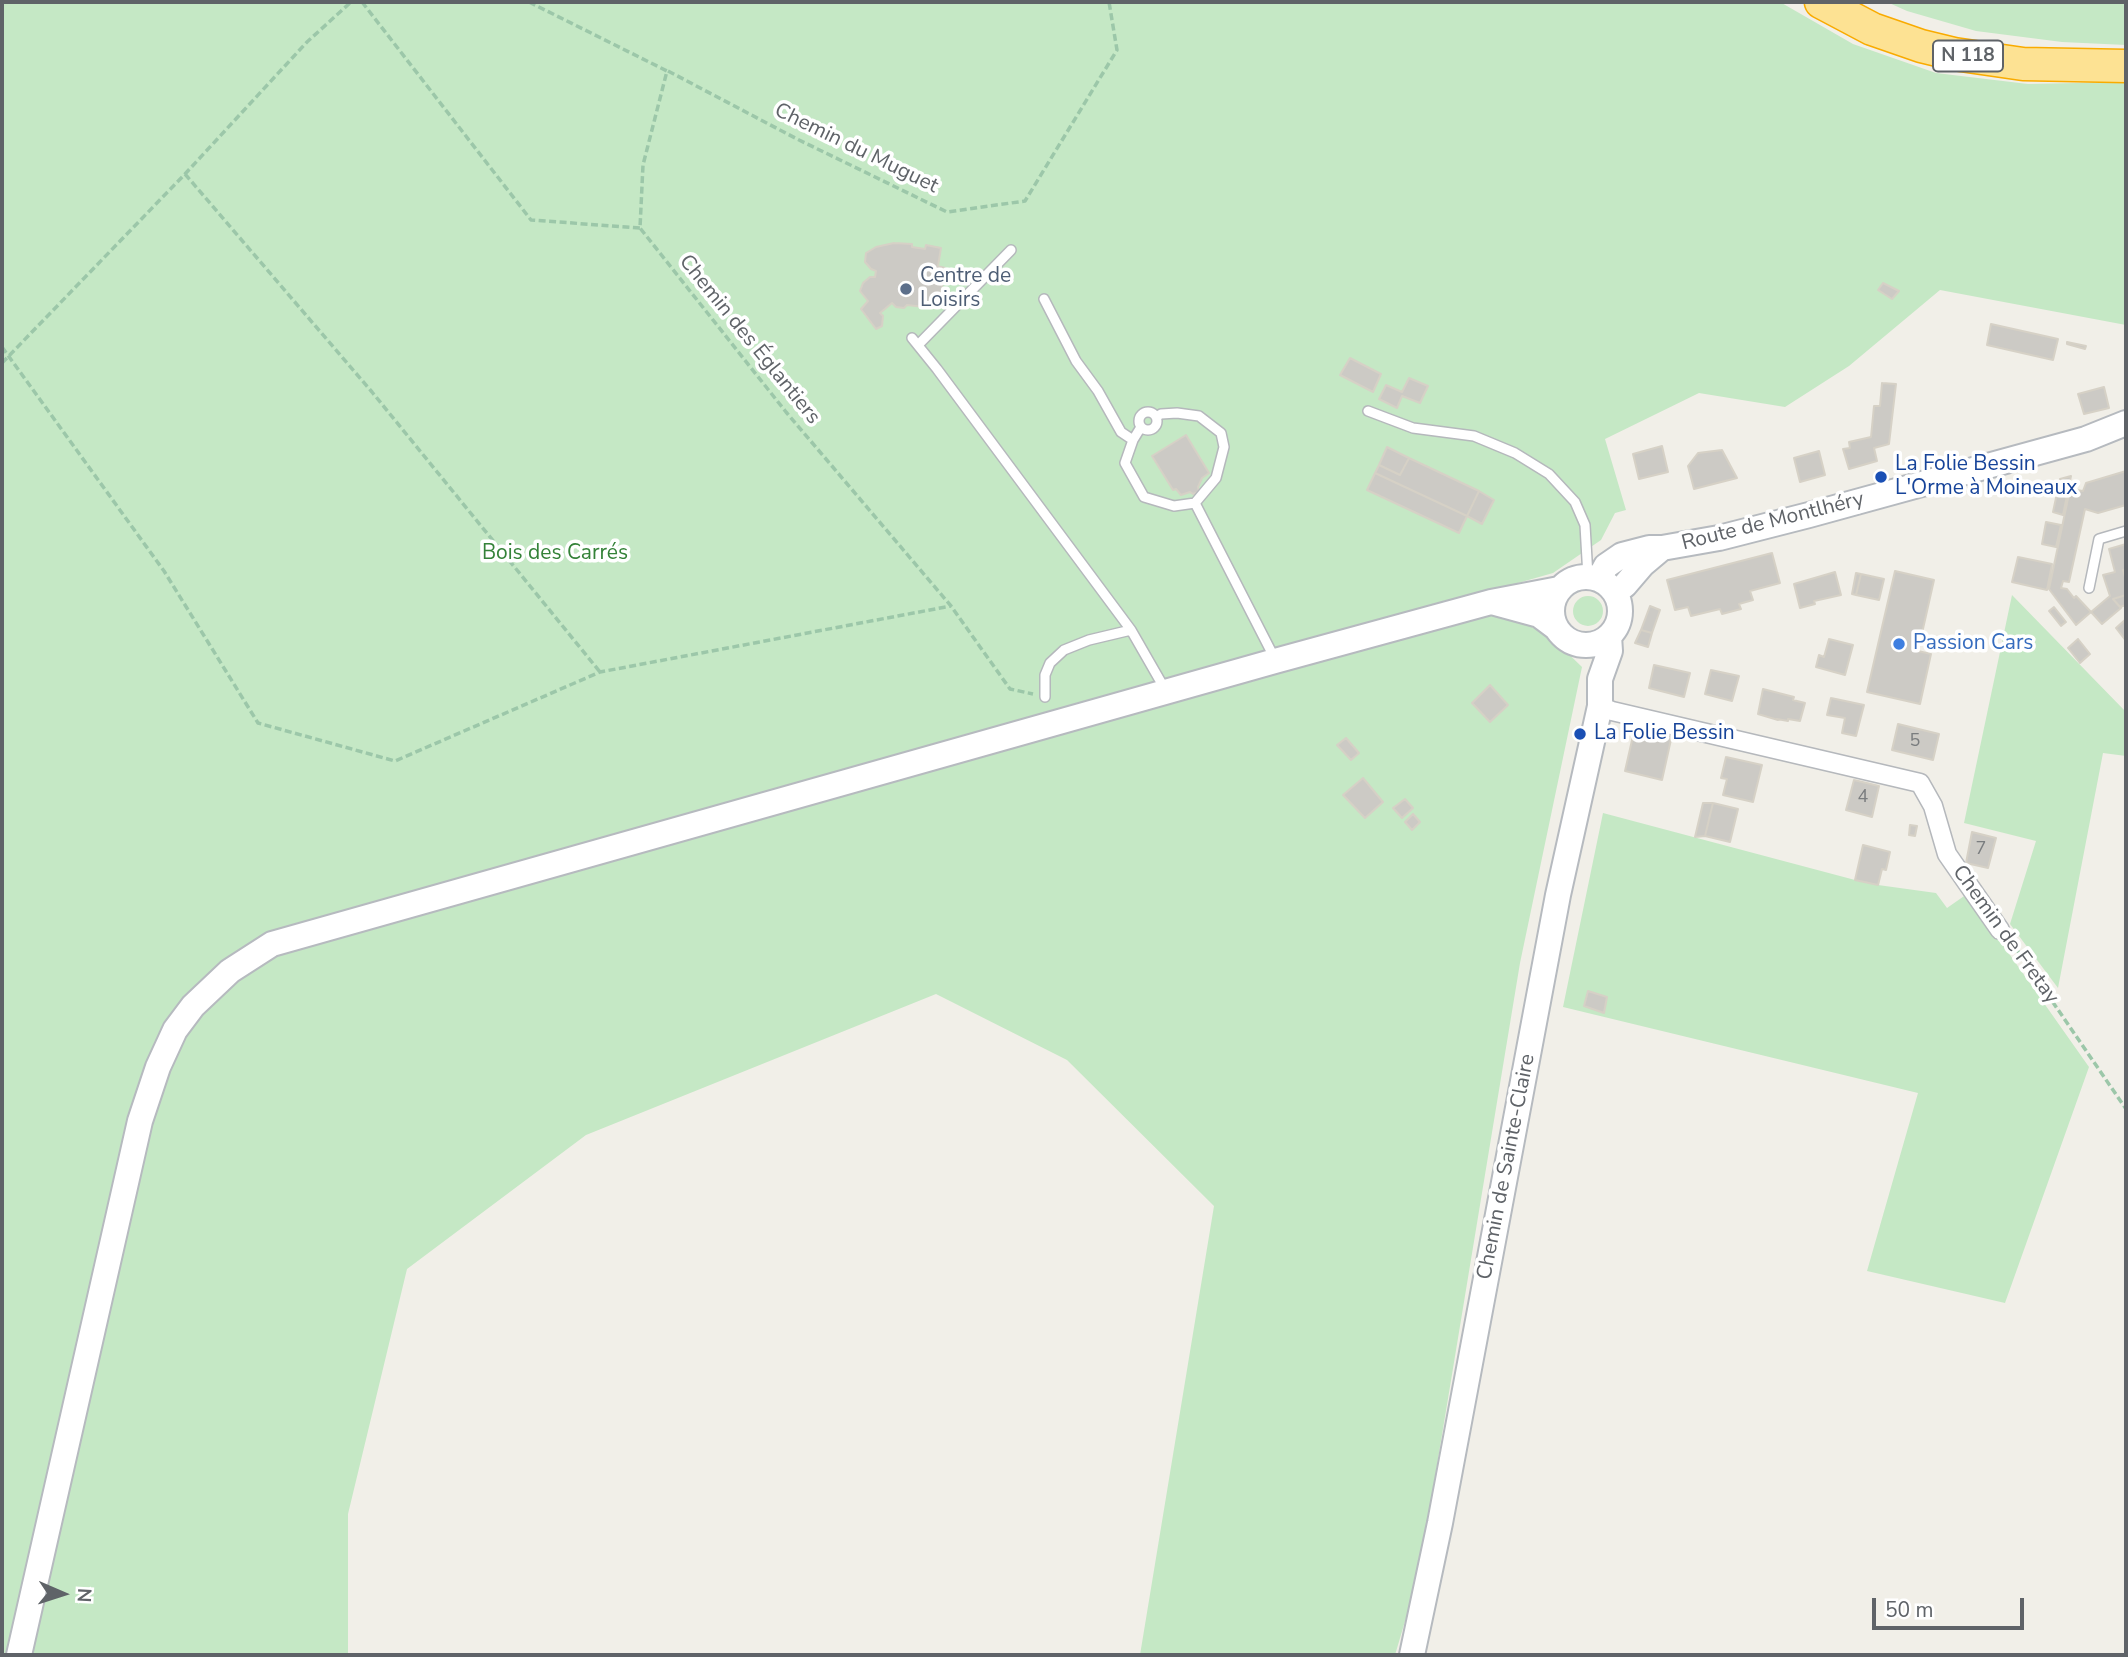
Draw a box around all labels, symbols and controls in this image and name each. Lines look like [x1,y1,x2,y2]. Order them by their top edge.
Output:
road number: N 118 [1933,40,2003,72]
street label: Chemin du Muguet [770,98,942,200]
street label: Chemin des Églantiers [673,250,825,430]
place label: Centre de Loisirs [920,264,1011,314]
marker: Centre de Loisirs [898,281,914,297]
place label: La Folie Bessin L'Orme à Moineaux [1895,452,2077,502]
marker: La Folie Bessin L'Orme à Moineaux [1873,469,1889,485]
street label: Route de Montlhéry [1679,487,1867,557]
park label: Bois des Carrés [482,541,628,567]
place label: Passion Cars [1913,631,2033,657]
marker: Passion Cars [1891,636,1907,652]
place label: La Folie Bessin [1594,721,1735,747]
marker: La Folie Bessin [1572,726,1588,742]
house number: 5 [1910,731,1920,753]
house number: 4 [1858,787,1868,809]
house number: 7 [1976,839,1986,861]
street label: Chemin de Fretay [1946,861,2064,1009]
street label: Chemin de Sainte-Claire [1473,1052,1541,1282]
north arrow [28,1559,98,1629]
scale bar [1876,1584,2028,1628]
text: N [71,1587,97,1603]
text: 50 m [1885,1596,1934,1624]

